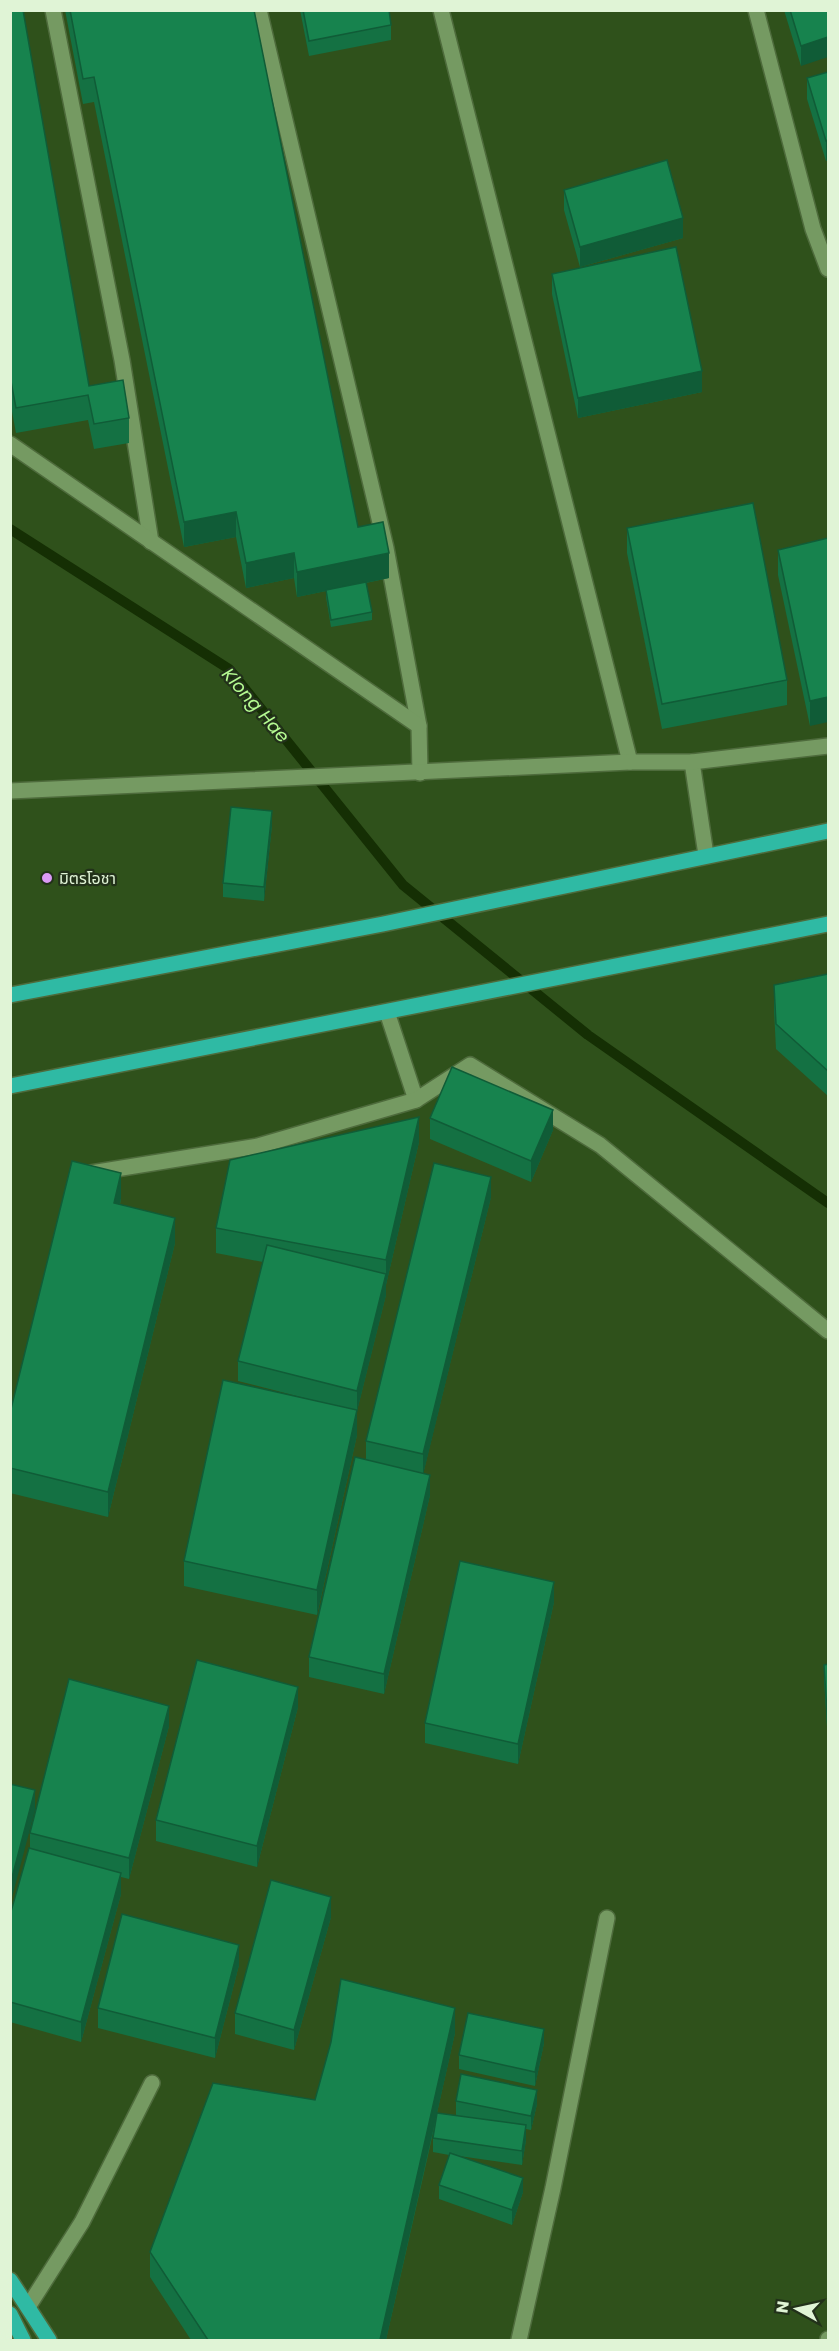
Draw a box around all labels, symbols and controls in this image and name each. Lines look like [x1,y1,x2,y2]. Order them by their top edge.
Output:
water label: Klong Hae [217,662,295,748]
place label: มิตรโอชา [59,867,116,890]
marker: มิตรโอชา [40,871,54,885]
north arrow [767,2279,827,2339]
text: N [770,2299,795,2315]

